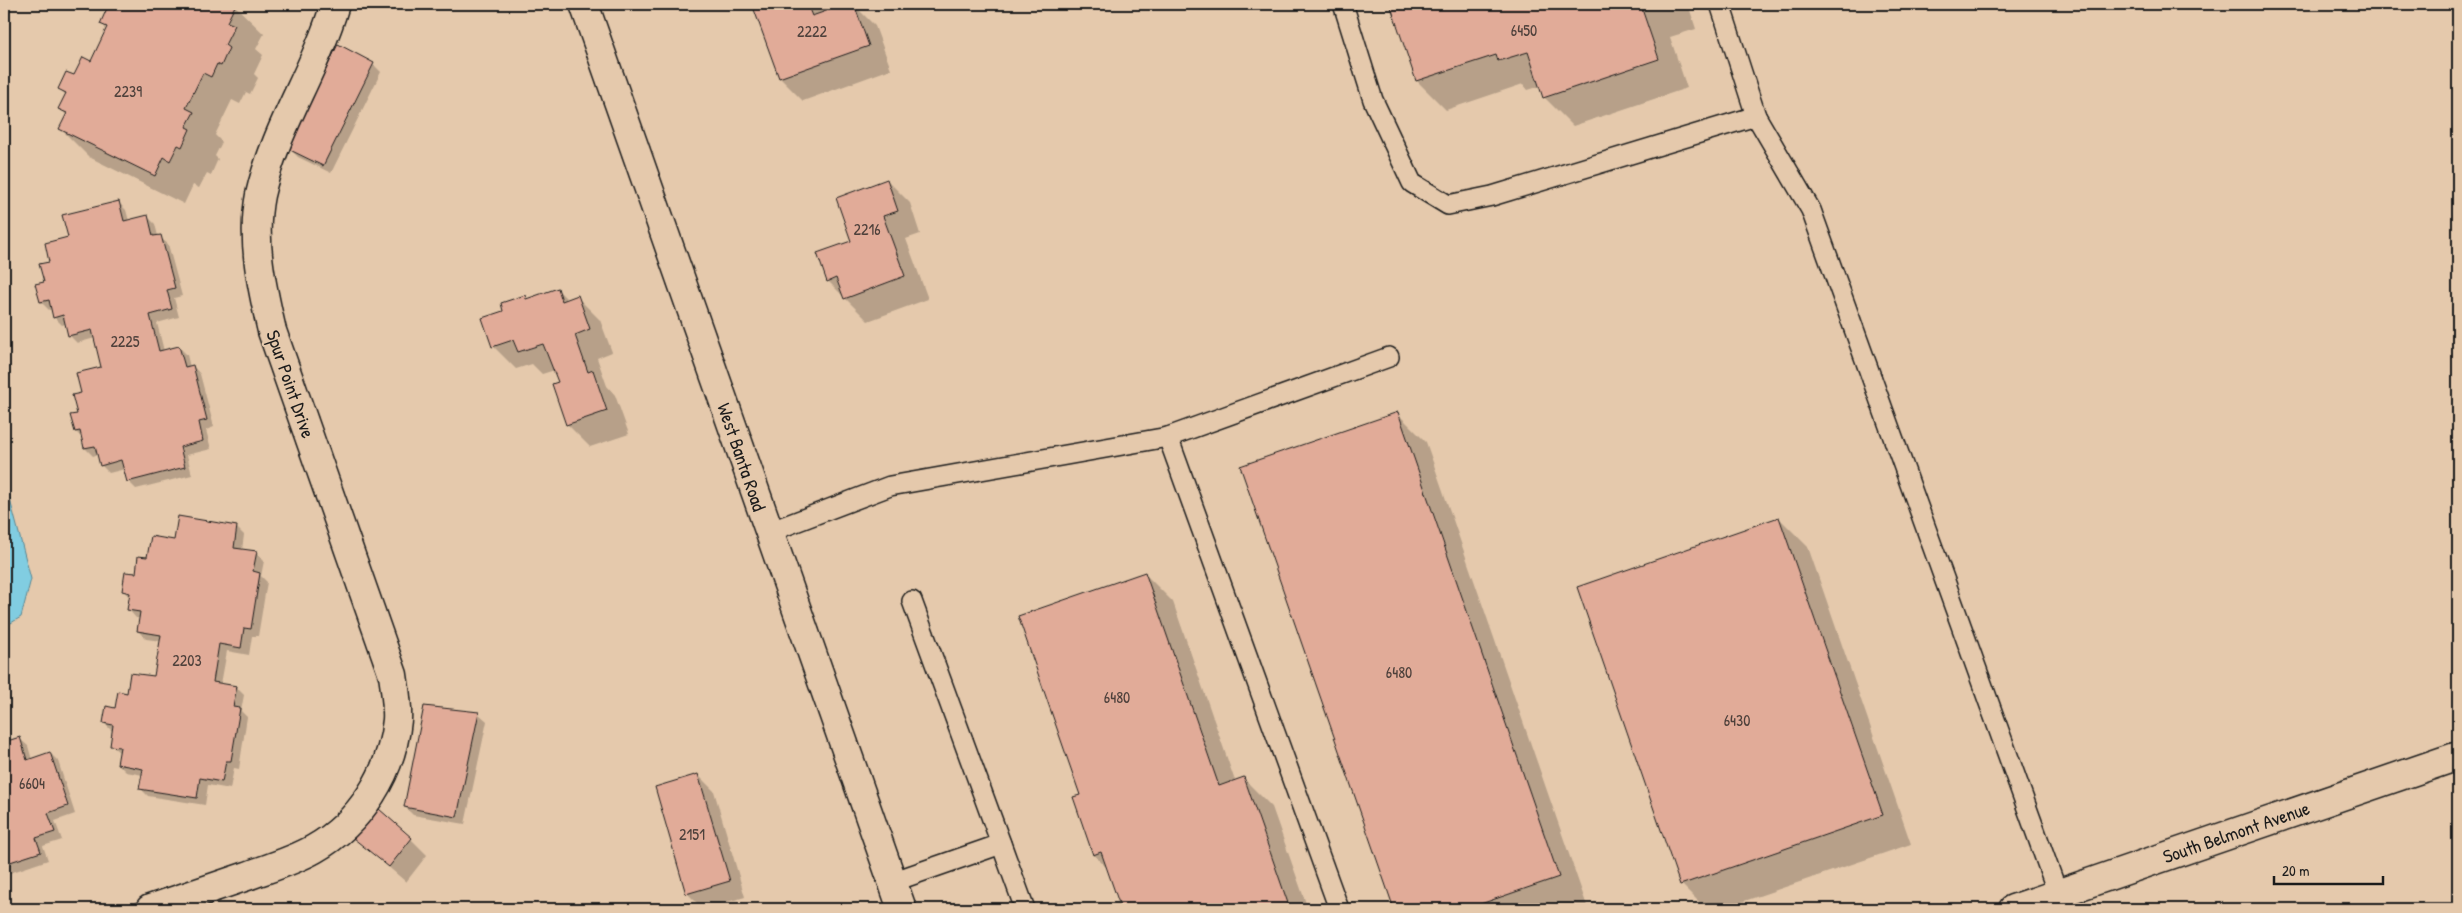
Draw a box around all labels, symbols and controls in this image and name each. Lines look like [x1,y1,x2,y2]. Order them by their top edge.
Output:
house number: 6450 [1511,19,1537,41]
house number: 2222 [797,20,827,42]
house number: 2239 [114,80,142,102]
house number: 2216 [853,218,881,240]
street label: Spur Point Drive [260,327,322,442]
house number: 2225 [110,330,140,352]
street label: West Banta Road [711,400,773,515]
house number: 2203 [172,649,202,671]
house number: 6480 [1386,661,1412,683]
house number: 6480 [1104,686,1130,708]
house number: 6430 [1724,709,1750,731]
house number: 6604 [19,772,45,794]
street label: South Belmont Avenue [2159,795,2313,869]
house number: 2151 [679,823,705,845]
scale bar [2274,853,2383,885]
text: 20 m [2282,860,2309,881]

